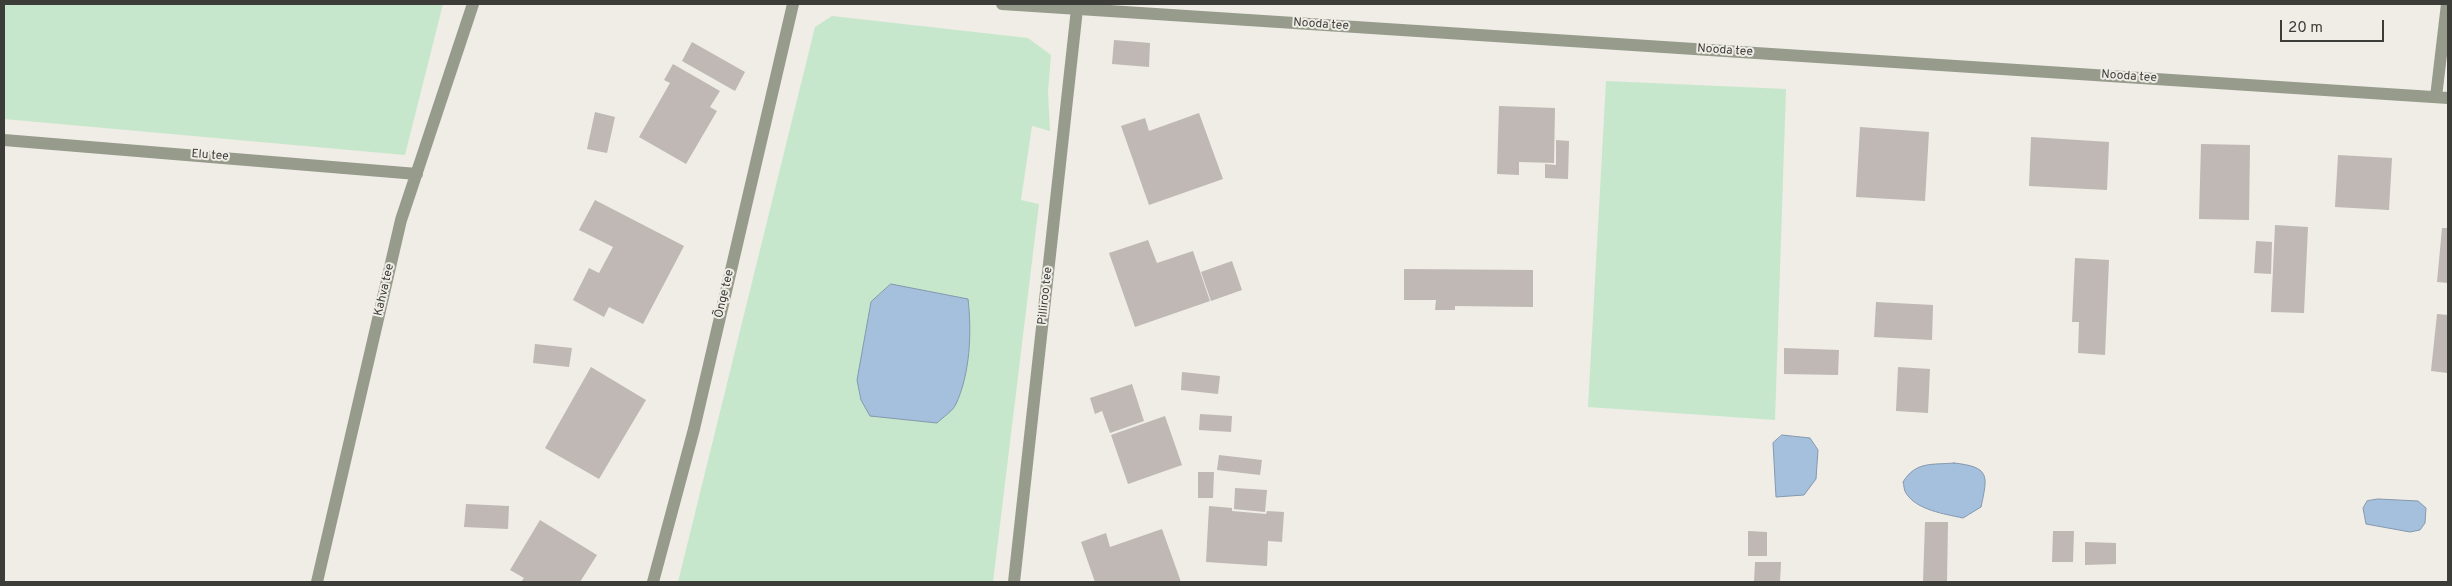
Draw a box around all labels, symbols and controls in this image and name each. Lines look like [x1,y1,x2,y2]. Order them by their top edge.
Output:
scale bar [2282,10,2386,42]
street label: Nooda tee [1293,16,1349,34]
text: 20 m [2288,19,2323,38]
street label: Nooda tee [1697,42,1753,60]
street label: Nooda tee [2101,68,2157,86]
street label: Elu tee [191,148,229,164]
street label: Kahva tee [372,262,398,318]
street label: Pilliroo tee [1036,266,1056,326]
street label: Õnge tee [712,268,738,320]

